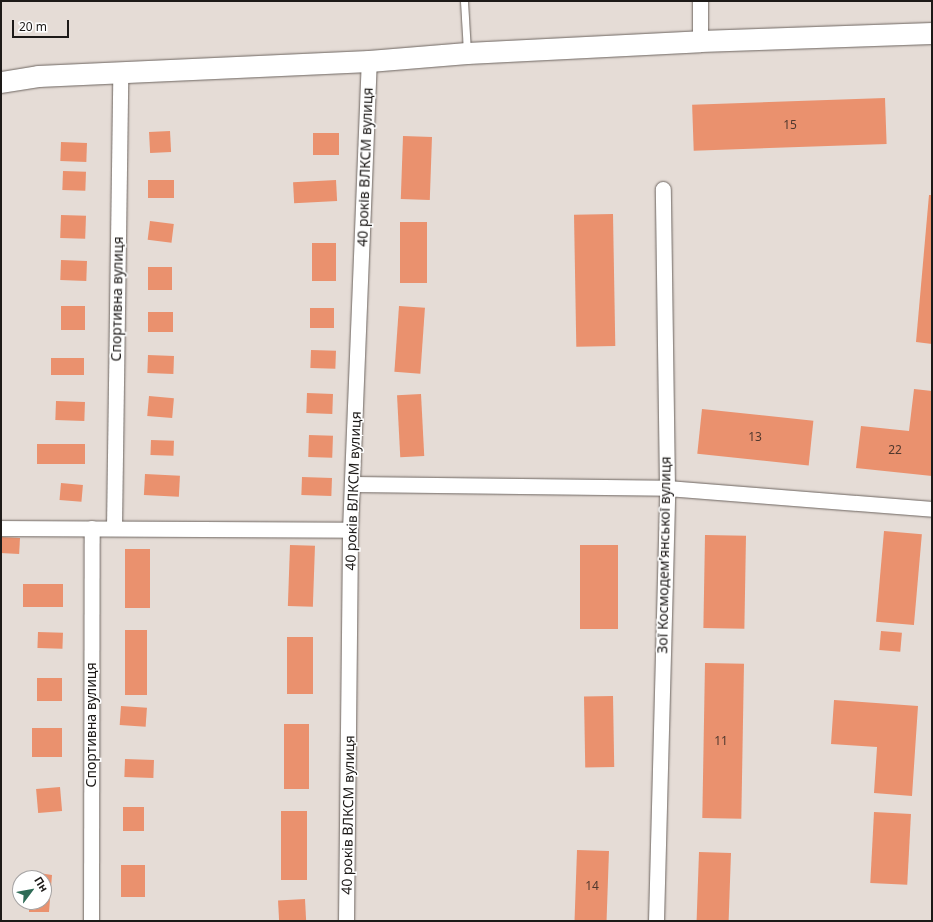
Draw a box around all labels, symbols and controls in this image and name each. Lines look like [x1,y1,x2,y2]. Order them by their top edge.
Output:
scale bar [14,12,71,38]
text: 20 m [19,18,47,35]
street label: 40 років ВЛКСМ вулиця [354,87,376,247]
house number: 15 [783,118,797,132]
street label: Спортивна вулиця [108,236,126,362]
street label: 40 років ВЛКСМ вулиця [342,411,364,571]
house number: 13 [748,430,762,444]
house number: 22 [888,443,902,457]
street label: Зої Космодем’янської вулиця [654,456,674,654]
street label: Спортивна вулиця [83,663,99,787]
house number: 11 [714,734,728,748]
street label: 40 років ВЛКСМ вулиця [338,735,358,895]
north arrow [12,870,52,910]
text: Пн [31,873,52,894]
house number: 14 [585,879,599,893]

